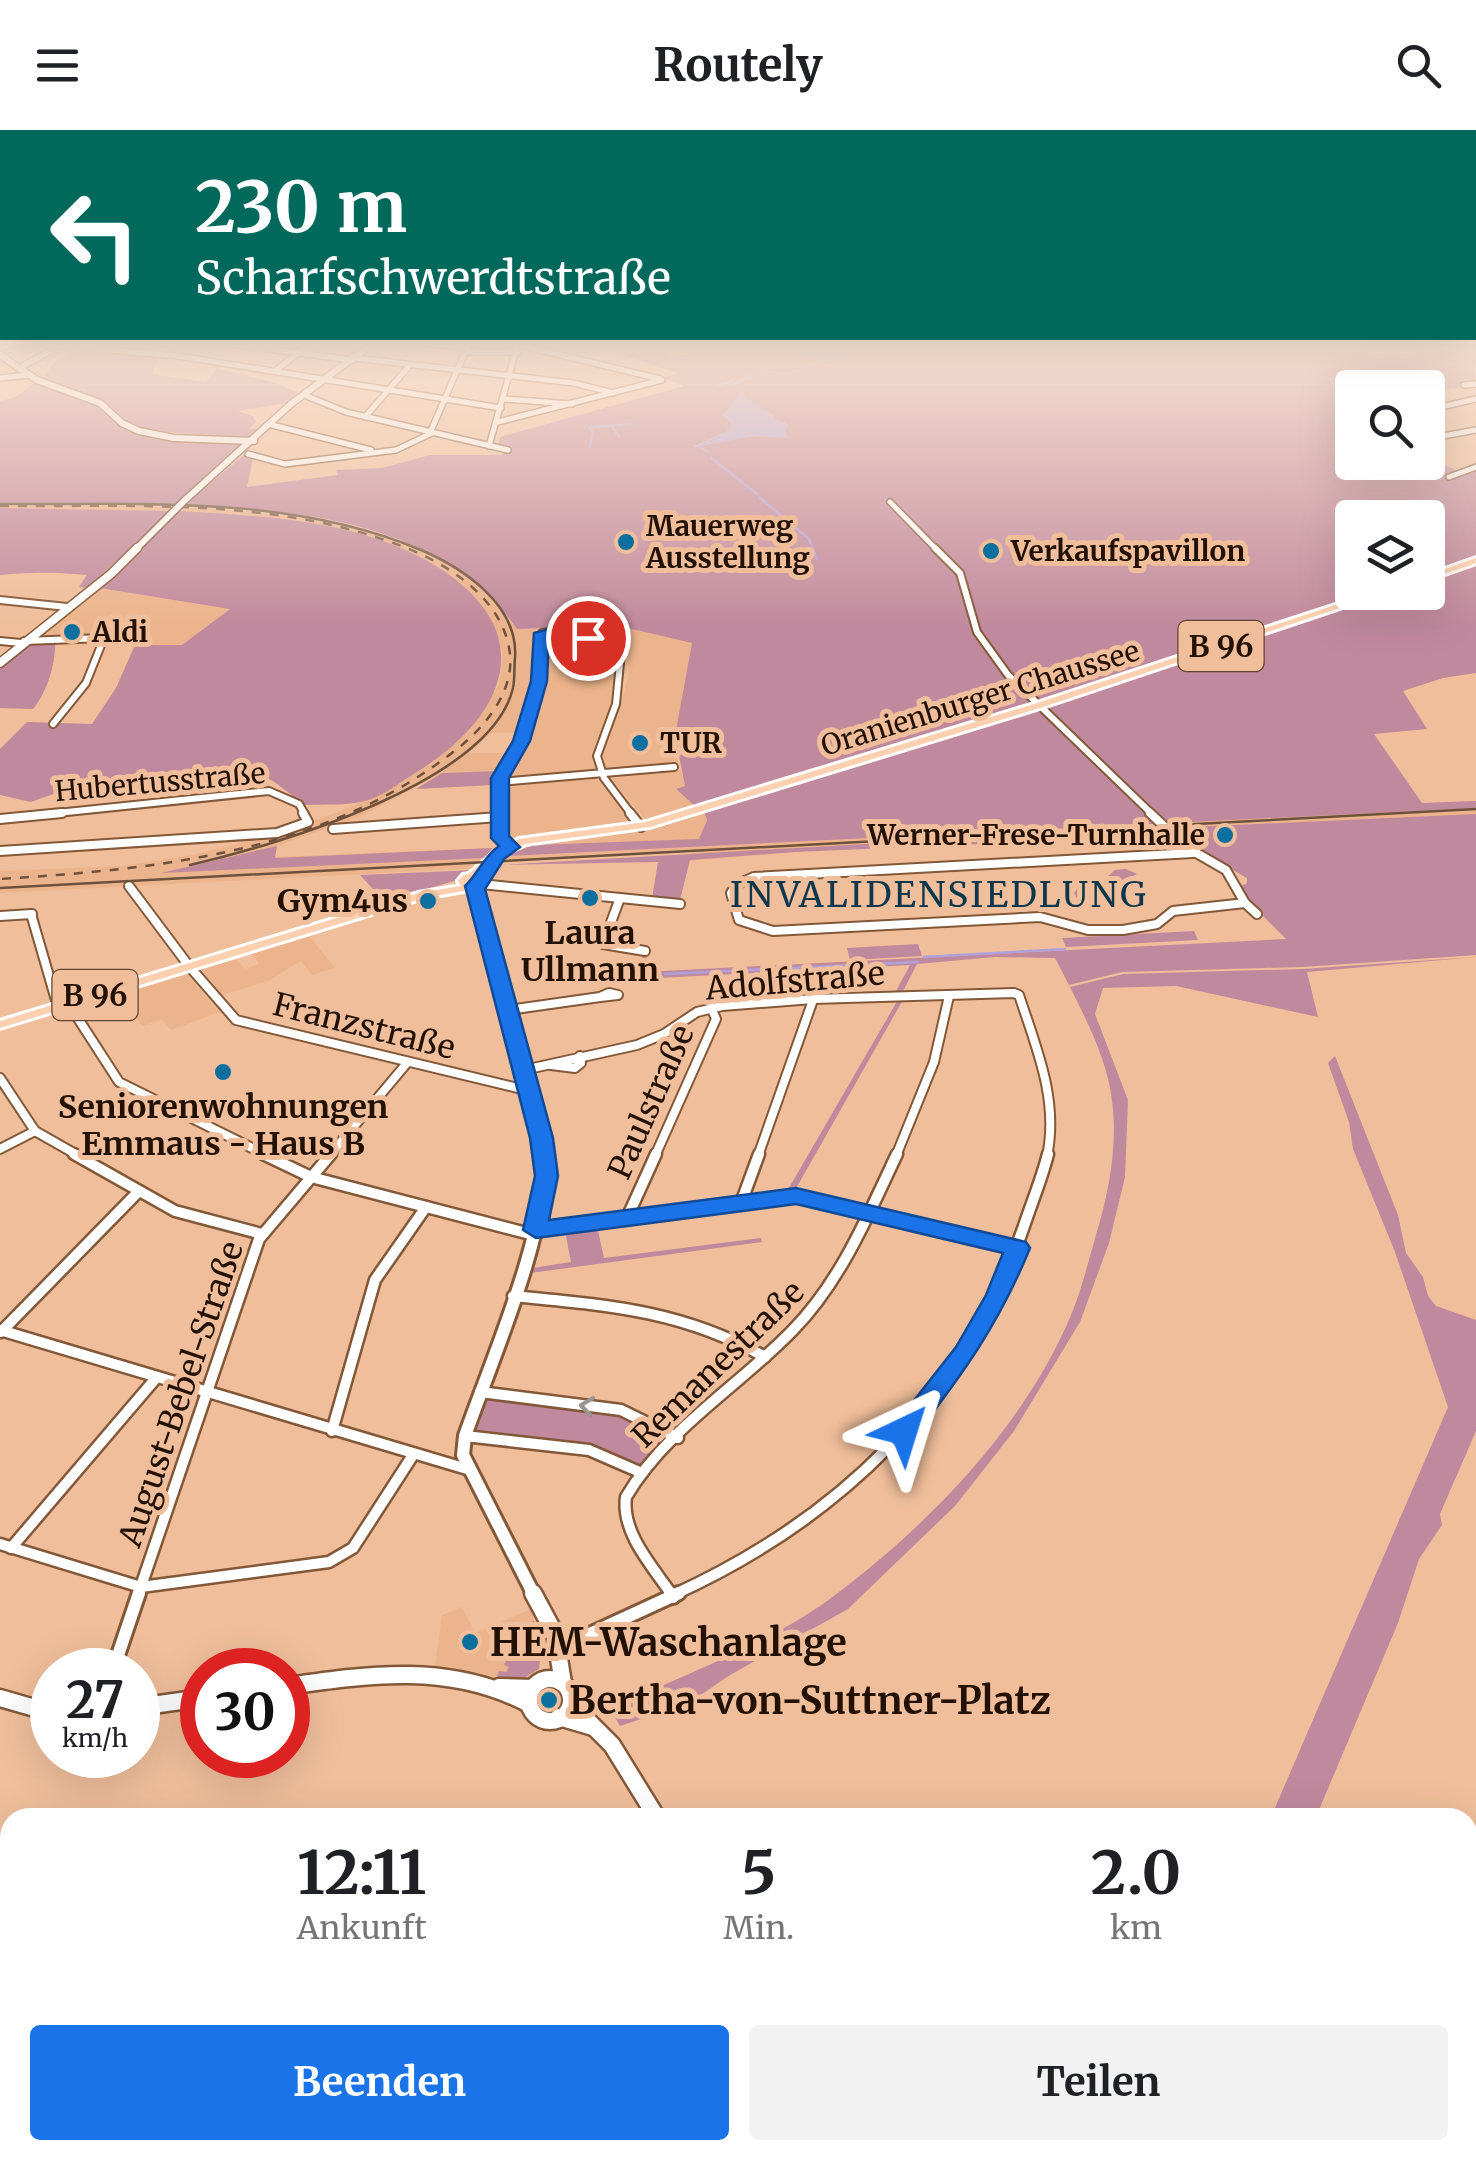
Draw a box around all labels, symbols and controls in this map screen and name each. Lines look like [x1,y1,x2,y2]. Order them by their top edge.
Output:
text: Routely [653,37,823,93]
icon: menu [30,38,85,93]
icon: search [1391,38,1446,93]
text: 230 m [195,163,407,251]
icon: left [30,170,160,300]
text: Scharfschwerdtstraße [195,250,671,306]
map controls [1335,370,1445,610]
button: search [1335,370,1445,480]
button: layers [1335,500,1445,610]
place label: Mauerweg Ausstellung [645,508,810,576]
marker: Mauerweg Ausstellung [615,531,637,553]
place label: Verkaufspavillon [1010,533,1245,569]
marker: Verkaufspavillon [980,540,1002,562]
pin [546,596,631,681]
icon: arrive [561,611,616,666]
place label: Aldi [91,614,148,650]
marker: Aldi [61,621,83,643]
road number: B 96 [1178,621,1264,671]
street label: Oranienburger Chaussee [817,632,1143,764]
place label: TUR [660,725,722,761]
marker: TUR [629,732,651,754]
street label: Hubertusstraße [53,755,267,809]
place label: Werner-Frese-Turnhalle [866,817,1205,853]
marker: Werner-Frese-Turnhalle [1214,824,1236,846]
district label: INVALIDENSIEDLUNG [730,873,1148,917]
place label: Gym4us [277,881,408,921]
marker: Laura Ullmann [579,887,601,909]
marker: Gym4us [417,890,439,912]
place label: Laura Ullmann [521,913,659,990]
street label: Adolfstraße [703,953,886,1009]
road number: B 96 [52,970,138,1020]
street label: Franzstraße [269,984,459,1068]
street label: Paulstraße [599,1019,703,1185]
marker: Seniorenwohnungen Emmaus - Haus B [212,1061,234,1083]
place label: Seniorenwohnungen Emmaus - Haus B [58,1087,389,1164]
street label: August-Bebel-Straße [110,1236,252,1553]
street label: Remanestraße [624,1272,812,1456]
position arrow [852,1379,956,1483]
one-way arrow [579,1396,595,1417]
place label: HEM-Waschanlage [490,1619,847,1666]
marker: HEM-Waschanlage [459,1631,481,1653]
speed limit sign: 30 [180,1648,310,1778]
text: 27 [66,1669,124,1732]
place label: Bertha-von-Suttner-Platz [569,1677,1051,1724]
marker: Bertha-von-Suttner-Platz [538,1689,560,1711]
text: km/h [62,1722,128,1754]
text: 12:11 [297,1835,426,1910]
text: 5 [741,1835,776,1910]
text: 2.0 [1091,1835,1181,1910]
text: Ankunft [297,1908,427,1948]
text: Min. [723,1908,794,1948]
text: km [1110,1908,1162,1948]
button: Beenden [30,2025,729,2140]
button: Teilen [749,2025,1448,2140]

